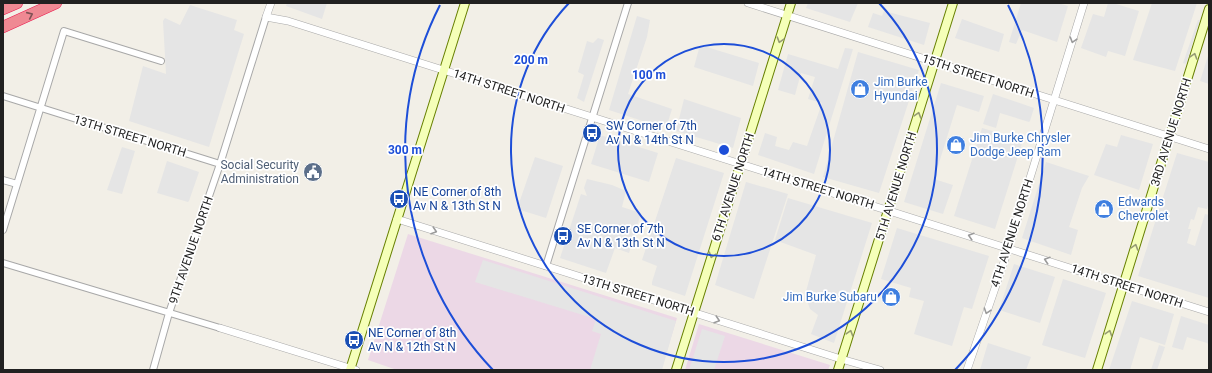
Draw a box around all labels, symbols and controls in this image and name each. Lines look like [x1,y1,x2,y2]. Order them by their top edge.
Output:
one-way arrow [25,12,33,20]
one-way arrow [776,37,784,44]
one-way arrow [1069,37,1078,44]
street label: 15TH STREET NORTH [920,51,1036,101]
text: 200 m [514,53,548,67]
one-way arrow [1189,53,1198,60]
street label: 14TH STREET NORTH [451,66,567,116]
text: 100 m [632,68,666,82]
place label: Jim Burke Hyundai [874,75,928,103]
street label: 3RD AVENUE NORTH [1148,76,1194,188]
shop icon: Jim Burke Hyundai [849,78,871,100]
street label: 13TH STREET NORTH [72,112,188,160]
one-way arrow [913,112,922,119]
place label: SW Corner of 7th Av N & 14th St N [606,119,697,147]
bus stop icon: SW Corner of 7th Av N & 14th St N [581,122,603,144]
street label: 5TH AVENUE NORTH [873,130,919,242]
street label: 6TH AVENUE NORTH [709,131,757,243]
place label: Jim Burke Chrysler Dodge Jeep Ram [970,131,1070,159]
shop icon: Jim Burke Chrysler Dodge Jeep Ram [945,134,967,156]
text: 300 m [388,143,422,157]
centre of rings [717,143,731,157]
place label: Social Security Administration [220,158,299,186]
public building icon: Social Security Administration [302,161,324,183]
street label: 14TH STREET NORTH [760,164,876,212]
street label: 4TH AVENUE NORTH [988,177,1036,289]
place label: NE Corner of 8th Av N & 13th St N [413,185,501,213]
bus stop icon: NE Corner of 8th Av N & 13th St N [388,188,410,210]
street label: 9TH AVENUE NORTH [166,194,216,306]
place label: Edwards Chevrolet [1118,195,1169,223]
shop icon: Edwards Chevrolet [1093,198,1115,220]
place label: SE Corner of 7th Av N & 13th St N [577,222,665,250]
bus stop icon: SE Corner of 7th Av N & 13th St N [552,225,574,247]
one-way arrow [431,226,438,235]
one-way arrow [967,232,974,241]
one-way arrow [1130,244,1139,251]
one-way arrow [708,251,717,258]
one-way arrow [1043,256,1050,265]
street label: 14TH STREET NORTH [1069,261,1185,311]
street label: 13TH STREET NORTH [580,271,696,319]
shop icon: Jim Burke Subaru [880,286,902,308]
place label: Jim Burke Subaru [783,290,877,304]
one-way arrow [983,308,992,315]
one-way arrow [713,315,720,324]
place label: NE Corner of 8th Av N & 12th St N [368,326,456,354]
bus stop icon: NE Corner of 8th Av N & 12th St N [343,329,365,351]
one-way arrow [845,329,853,336]
one-way arrow [1104,329,1112,336]

